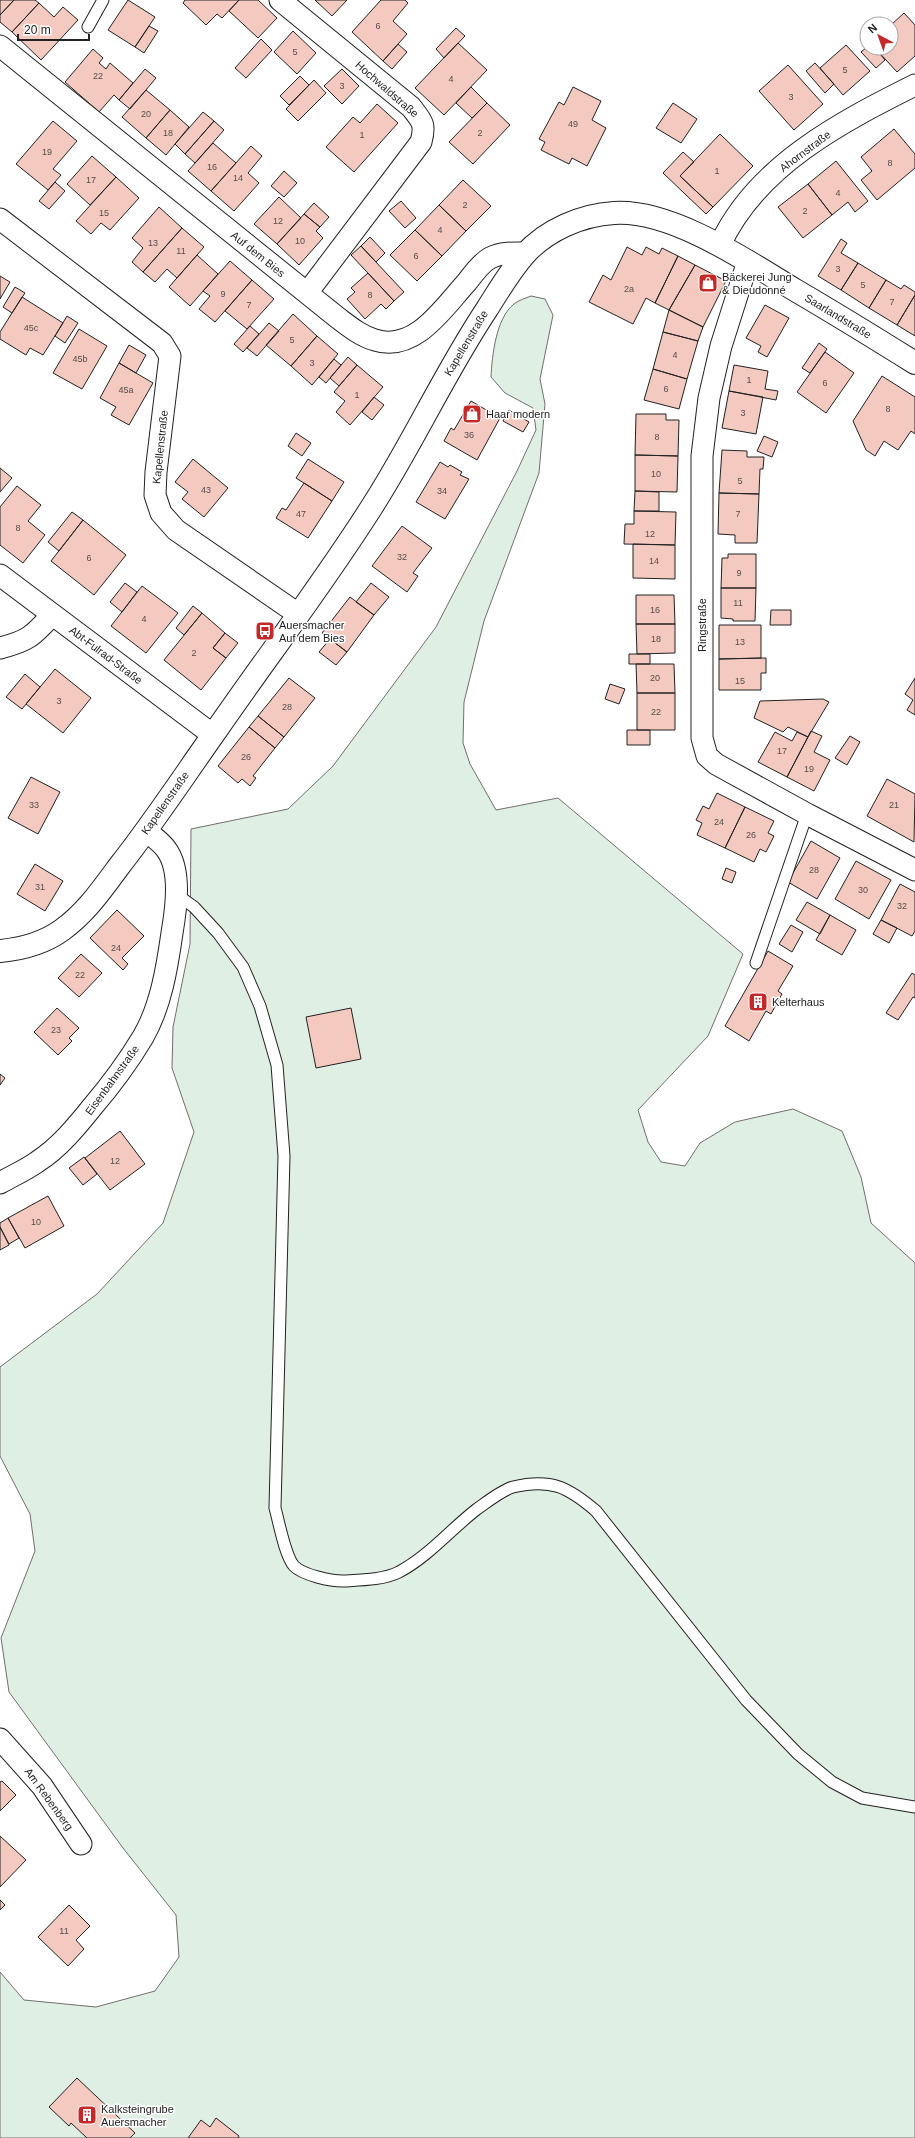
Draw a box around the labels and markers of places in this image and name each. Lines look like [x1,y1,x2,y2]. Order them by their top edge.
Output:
place label: Bäckerei Jung & Dieudonné [722,271,792,296]
shop icon: Bäckerei Jung & Dieudonné [697,272,719,294]
shop icon: Haar modern [461,403,483,425]
place label: Haar modern [486,408,550,420]
place label: Auersmacher Auf dem Bies [279,619,345,644]
bus stop icon: Auersmacher Auf dem Bies [254,620,276,642]
building icon: Kelterhaus [747,991,769,1013]
place label: Kelterhaus [772,996,825,1008]
place label: Kalksteingrube Auersmacher [101,2103,174,2128]
building icon: Kalksteingrube Auersmacher [76,2104,98,2126]

